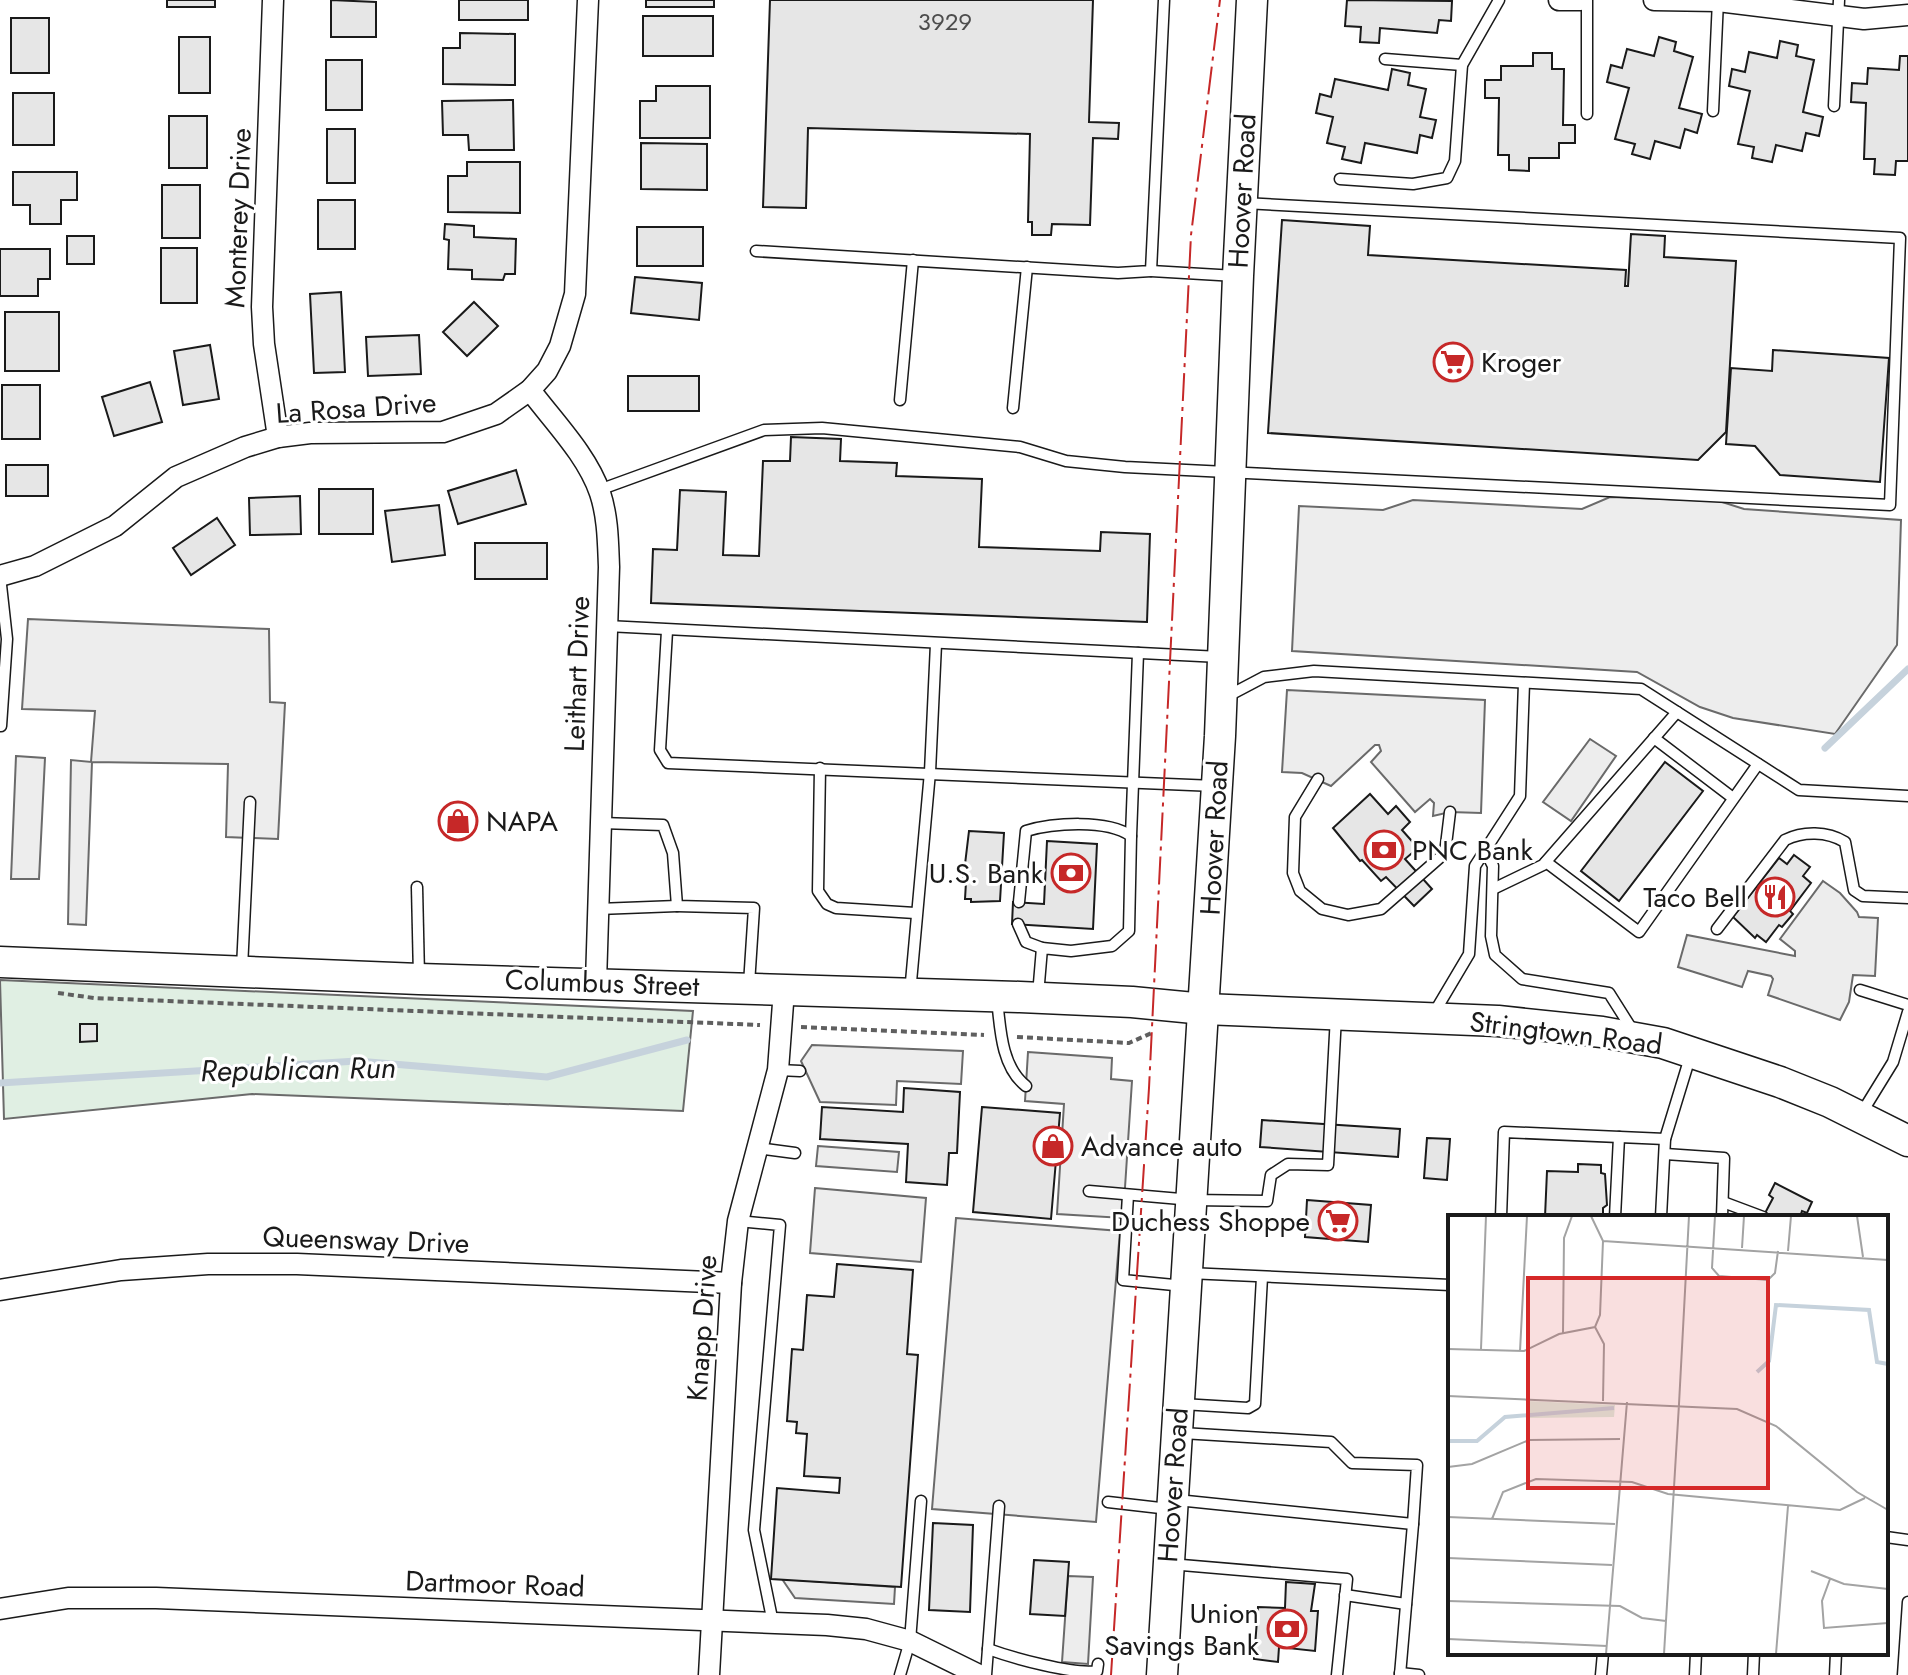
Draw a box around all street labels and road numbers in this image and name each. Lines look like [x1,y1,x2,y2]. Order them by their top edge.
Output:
street label: Hoover Road [1217,113,1267,269]
street label: Monterey Drive [214,127,262,309]
street label: La Rosa Drive [274,382,438,434]
street label: Leithart Drive [554,595,600,753]
street label: Hoover Road [1189,760,1239,916]
street label: Columbus Street [504,959,700,1007]
street label: Stringtown Road [1467,1001,1665,1065]
street label: Queensway Drive [262,1216,470,1264]
street label: Knapp Drive [676,1253,728,1403]
street label: Hoover Road [1147,1406,1199,1564]
street label: Dartmoor Road [405,1560,585,1608]

